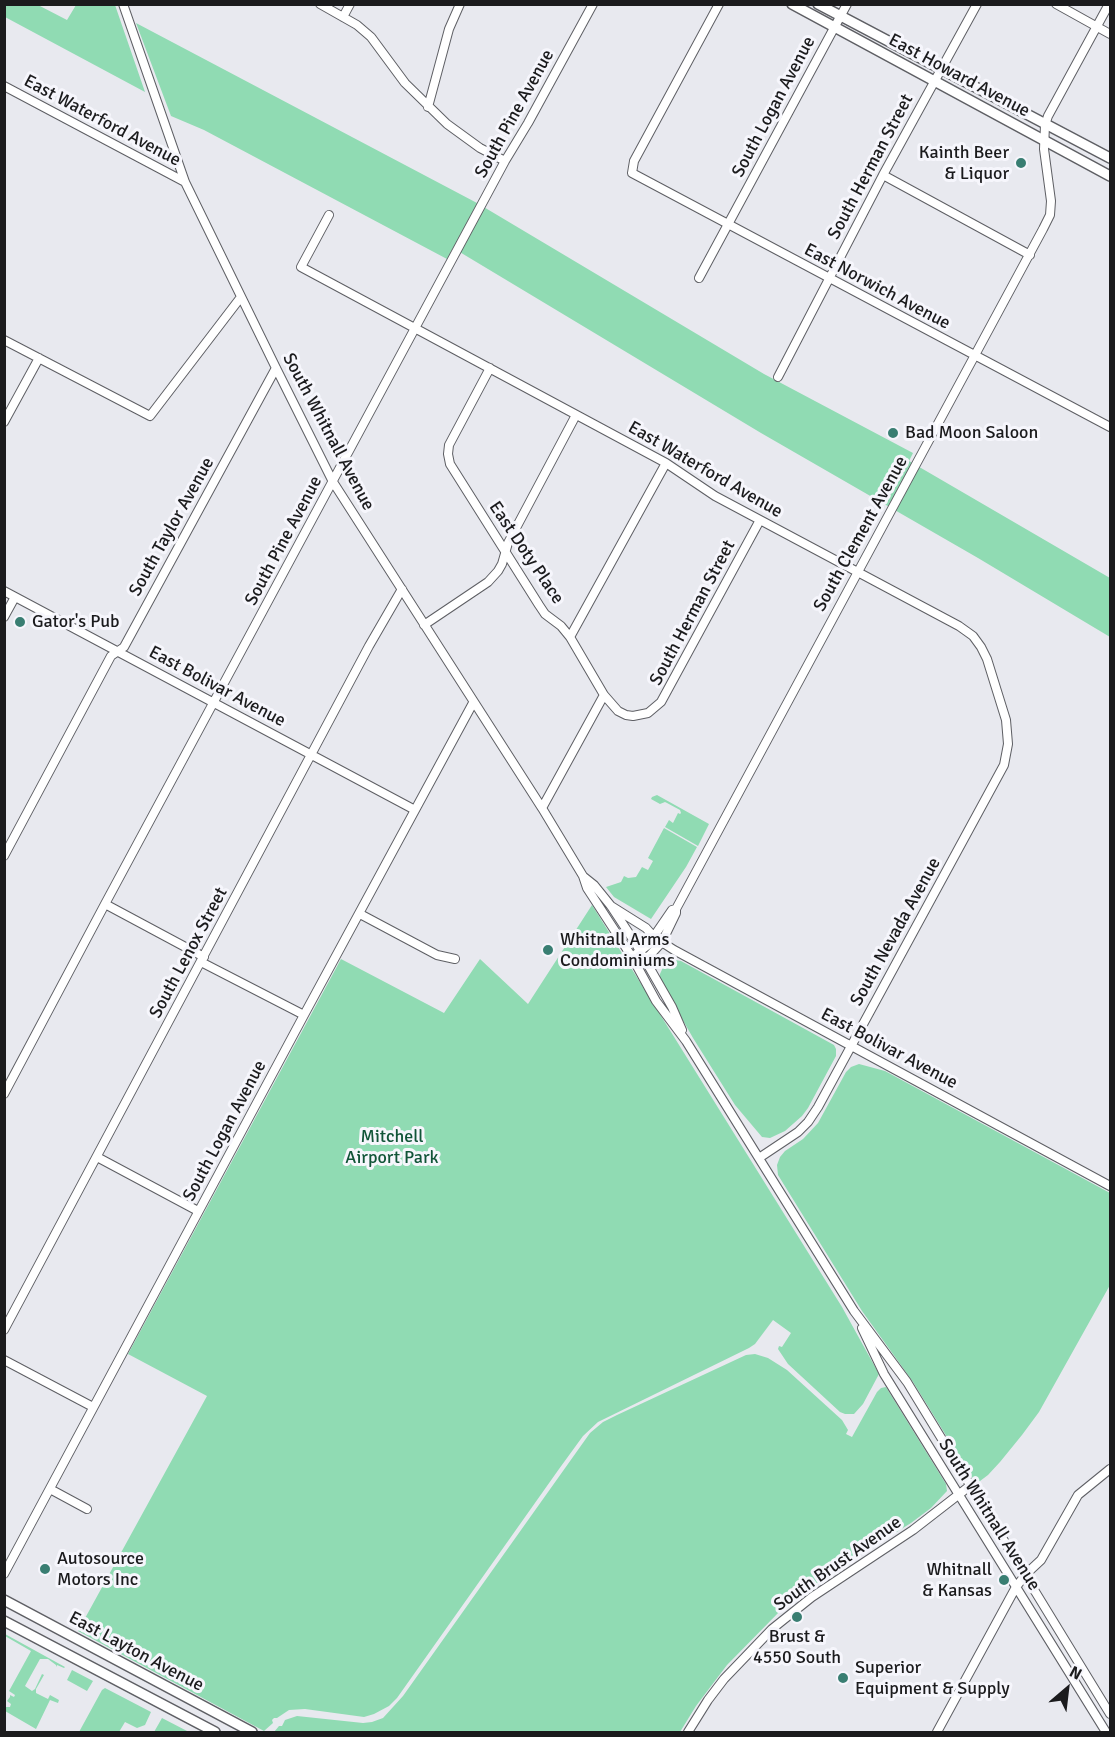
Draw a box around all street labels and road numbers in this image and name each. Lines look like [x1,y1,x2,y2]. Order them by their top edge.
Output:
street label: East Howard Avenue [885,30,1033,122]
street label: South Logan Avenue [728,33,820,181]
street label: South Pine Avenue [471,46,559,182]
street label: East Waterford Avenue [20,70,184,172]
street label: South Herman Street [824,91,918,243]
street label: East Norwich Avenue [800,239,954,335]
street label: South Whitnall Avenue [277,350,379,514]
street label: East Waterford Avenue [624,417,786,523]
street label: South Clement Avenue [809,453,913,615]
street label: South Taylor Avenue [125,454,219,600]
street label: South Pine Avenue [241,473,327,609]
street label: East Doty Place [484,498,568,608]
street label: South Herman Street [646,537,740,689]
street label: East Bolivar Avenue [145,642,289,732]
street label: South Nevada Avenue [846,854,946,1010]
street label: South Lenox Street [145,884,233,1022]
street label: East Bolivar Avenue [817,1004,961,1094]
street label: South Logan Avenue [179,1057,271,1205]
street label: South Whitnall Avenue [933,1435,1045,1595]
street label: South Brust Avenue [770,1512,906,1616]
street label: East Layton Avenue [65,1607,207,1697]

